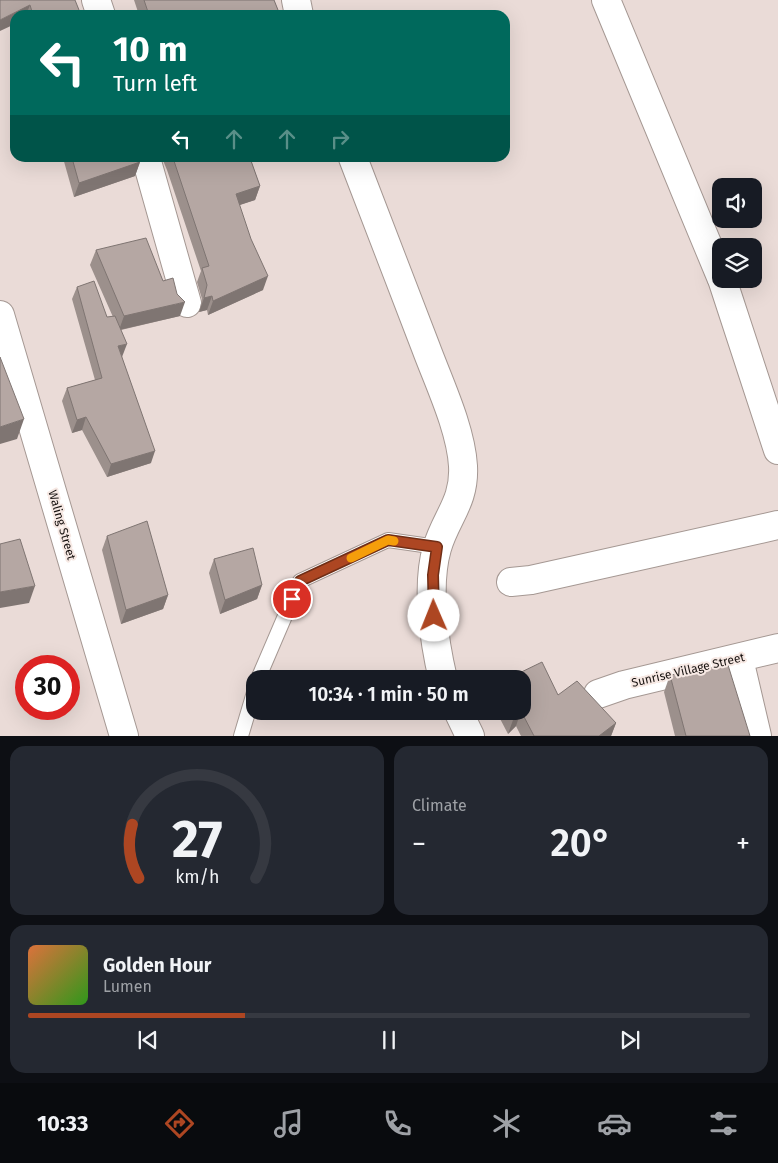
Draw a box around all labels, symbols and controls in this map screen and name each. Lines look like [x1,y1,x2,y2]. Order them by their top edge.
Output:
text: 10 m [113,28,188,70]
icon: left [30,30,95,95]
text: Turn left [113,70,197,97]
icon: left [167,125,195,153]
icon: ahead [220,125,248,153]
icon: ahead [273,125,301,153]
icon: right [326,125,354,153]
map controls [712,178,762,288]
button: sound [712,178,762,228]
button: layers [712,238,762,288]
street label: Waling Street [45,489,79,562]
pin [271,578,313,620]
icon: arrive [278,585,306,613]
position arrow [407,589,459,641]
street label: Sunrise Village Street [630,650,747,690]
speed limit sign: 30 [15,655,80,720]
text: 10:34 · 1 min · 50 m [309,683,469,706]
text: Climate [412,796,467,815]
text: 27 [172,808,222,871]
text: 20° [550,820,612,866]
text: − [412,827,426,860]
text: + [736,827,750,860]
text: km/h [175,866,219,888]
text: Golden Hour [103,954,212,977]
text: Lumen [103,977,152,996]
icon: previous [134,1026,162,1054]
icon: pause [375,1026,403,1054]
icon: next [616,1026,644,1054]
icon: directions [162,1106,197,1141]
icon: music [271,1106,306,1141]
icon: phone [380,1106,415,1141]
icon: climate [489,1106,524,1141]
icon: car [597,1106,632,1141]
icon: filters [706,1106,741,1141]
text: 10:33 [37,1110,88,1137]

